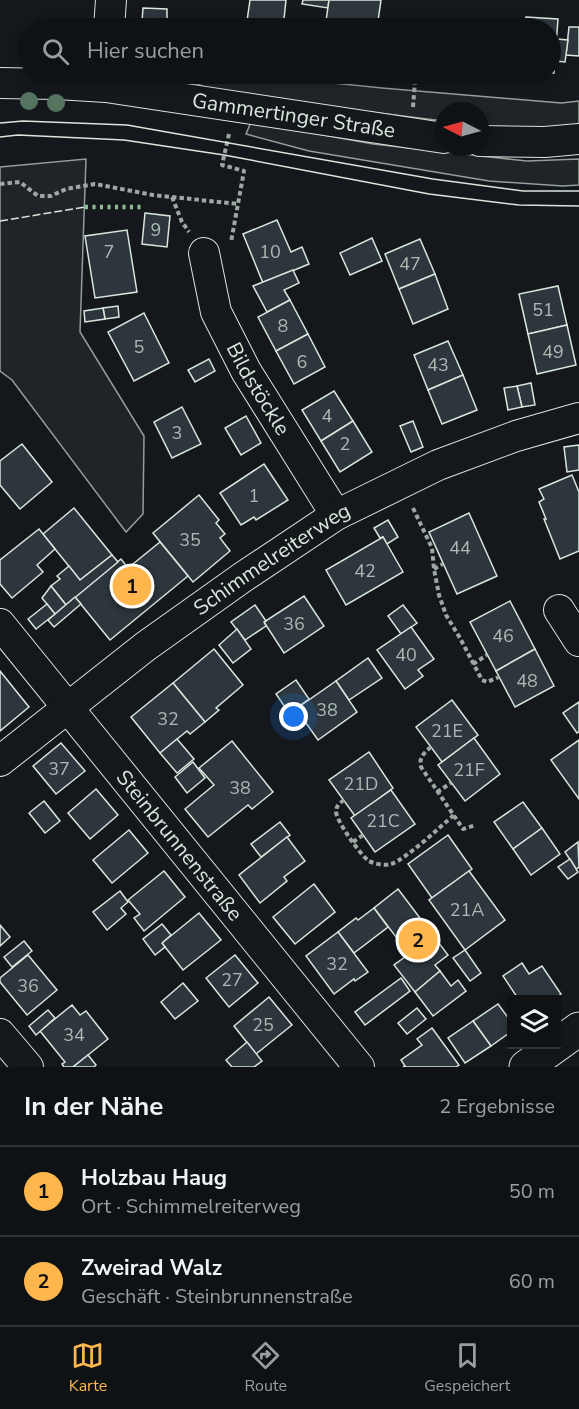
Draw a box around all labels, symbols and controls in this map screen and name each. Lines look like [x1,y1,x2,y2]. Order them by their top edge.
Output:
search box [18,18,561,84]
icon: search [39,35,72,68]
text: Hier suchen [87,36,204,66]
street label: Gammertinger Straße [190,86,397,144]
north arrow [435,102,489,156]
house number: 9 [151,218,161,242]
house number: 7 [104,240,114,264]
house number: 10 [259,240,281,264]
house number: 47 [399,252,421,276]
house number: 51 [532,298,554,322]
house number: 8 [278,314,288,338]
house number: 5 [134,335,144,359]
street label: Bildstöckle [220,338,297,441]
house number: 49 [542,340,564,364]
house number: 6 [297,350,307,374]
house number: 43 [427,353,449,377]
house number: 4 [322,404,333,428]
house number: 3 [172,421,182,445]
house number: 2 [340,432,350,456]
house number: 1 [249,484,259,508]
street label: Schimmelreiterweg [188,496,355,622]
house number: 35 [179,528,201,552]
house number: 44 [449,536,471,560]
house number: 42 [354,559,376,583]
pin: 1 [112,564,152,608]
house number: 36 [283,612,305,636]
house number: 46 [492,624,514,648]
house number: 40 [395,643,417,667]
house number: 48 [516,669,538,693]
house number: 38 [316,698,338,722]
your location [279,702,308,731]
house number: 32 [157,707,179,731]
house number: 21E [431,719,463,743]
house number: 37 [48,757,70,781]
house number: 21F [453,758,485,782]
street label: Steinbrunnenstraße [110,764,249,927]
house number: 21D [344,772,378,796]
house number: 38 [229,776,251,800]
house number: 21C [366,809,400,833]
house number: 21A [450,898,484,922]
pin: 2 [398,918,438,962]
house number: 32 [326,952,348,976]
house number: 27 [221,968,243,992]
house number: 36 [17,974,39,998]
map controls [507,995,561,1049]
button: layers [507,995,561,1049]
house number: 25 [252,1013,274,1037]
house number: 34 [63,1023,85,1047]
text: In der Nähe [24,1089,163,1124]
text: 2 Ergebnisse [439,1093,555,1120]
text: Holzbau Haug [81,1163,227,1193]
text: 1 [38,1178,50,1205]
text: 50 m [509,1178,555,1205]
text: Ort · Schimmelreiterweg [81,1193,301,1220]
text: Zweirad Walz [81,1253,222,1283]
text: 2 [38,1268,50,1295]
text: 60 m [509,1268,555,1295]
text: Geschäft · Steinbrunnenstraße [81,1283,353,1310]
tab: Karte [69,1339,107,1397]
tab: Route [245,1339,287,1397]
tab: Gespeichert [424,1339,510,1397]

